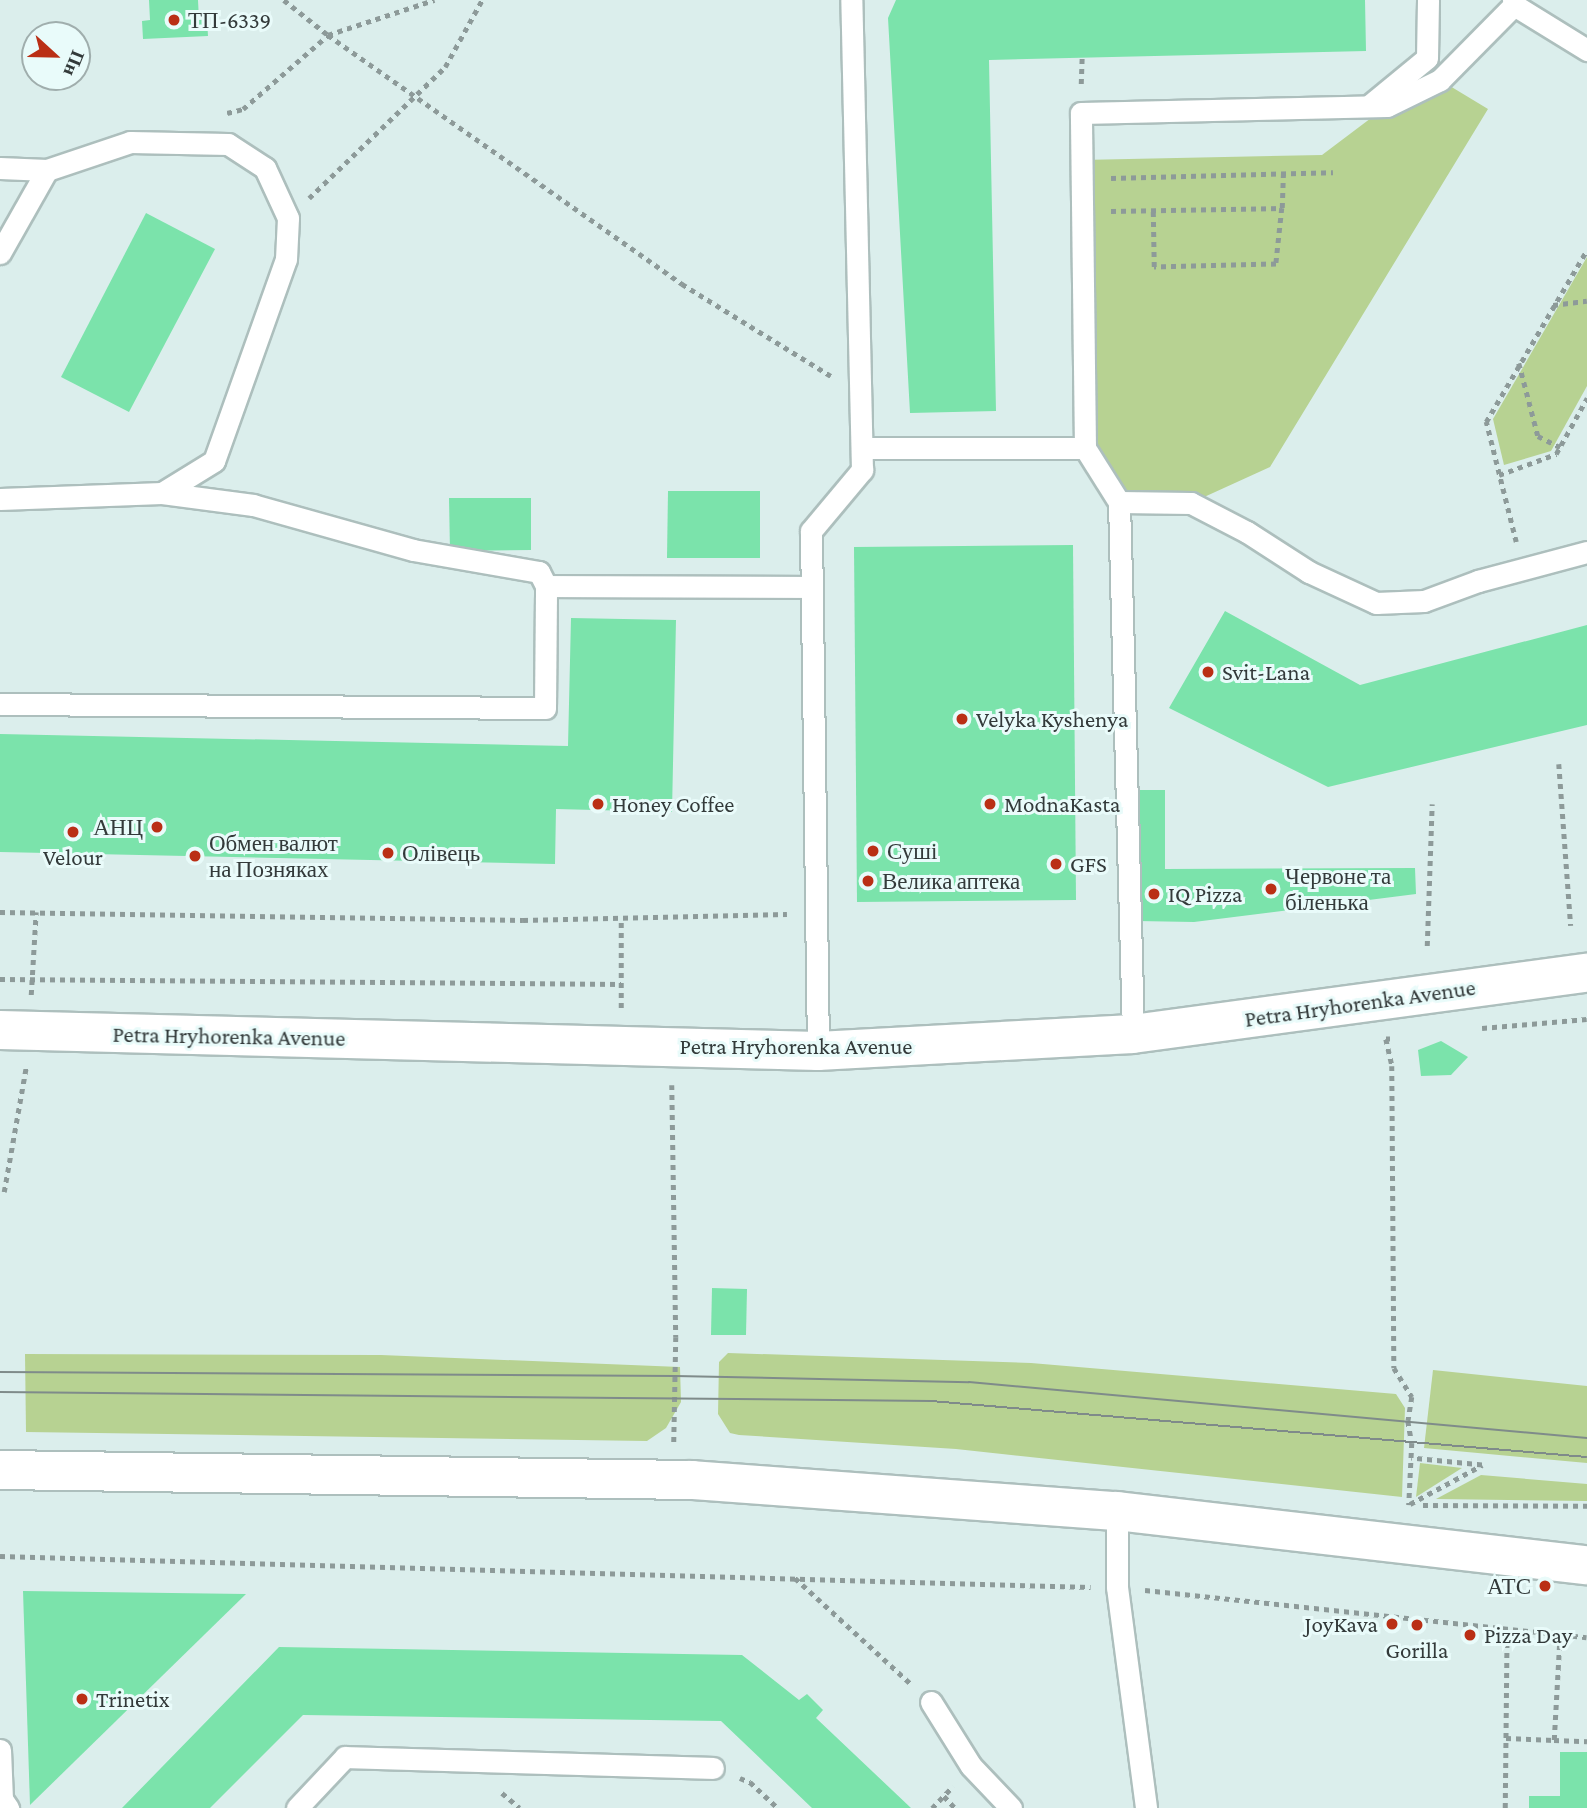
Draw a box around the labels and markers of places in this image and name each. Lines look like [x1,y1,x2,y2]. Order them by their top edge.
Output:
place label: ТП-6339 [188,6,271,34]
marker: ТП-6339 [166,12,182,28]
place label: Svit-Lana [1222,658,1310,686]
marker: Svit-Lana [1200,664,1216,680]
place label: Velyka Kyshenya [976,705,1128,733]
marker: Velyka Kyshenya [954,711,970,727]
place label: Honey Coffee [612,790,734,818]
place label: ModnaKasta [1004,790,1120,818]
marker: Honey Coffee [590,796,606,812]
marker: ModnaKasta [982,796,998,812]
place label: АНЦ [93,813,143,841]
marker: АНЦ [149,819,165,835]
marker: Velour [65,824,81,840]
place label: Обмен валют на Позняках [209,829,338,883]
place label: Суші [887,837,937,865]
place label: Олівець [402,839,480,867]
place label: Velour [43,843,103,871]
marker: Суші [865,843,881,859]
marker: Олівець [380,845,396,861]
marker: Обмен валют на Позняках [187,848,203,864]
place label: GFS [1070,850,1107,878]
marker: GFS [1048,856,1064,872]
place label: Червоне та біленька [1285,862,1391,916]
place label: Велика аптека [882,867,1020,895]
marker: Велика аптека [860,873,876,889]
place label: IQ Pizza [1168,880,1242,908]
marker: Червоне та біленька [1263,881,1279,897]
marker: IQ Pizza [1146,886,1162,902]
place label: АТС [1487,1572,1531,1600]
marker: АТС [1537,1578,1553,1594]
place label: JoyKava [1305,1610,1378,1638]
marker: JoyKava [1384,1616,1400,1632]
marker: Gorilla [1409,1617,1425,1633]
place label: Pizza Day [1484,1621,1572,1649]
marker: Pizza Day [1462,1627,1478,1643]
place label: Gorilla [1386,1636,1448,1664]
place label: Trinetix [96,1685,170,1713]
marker: Trinetix [74,1691,90,1707]

